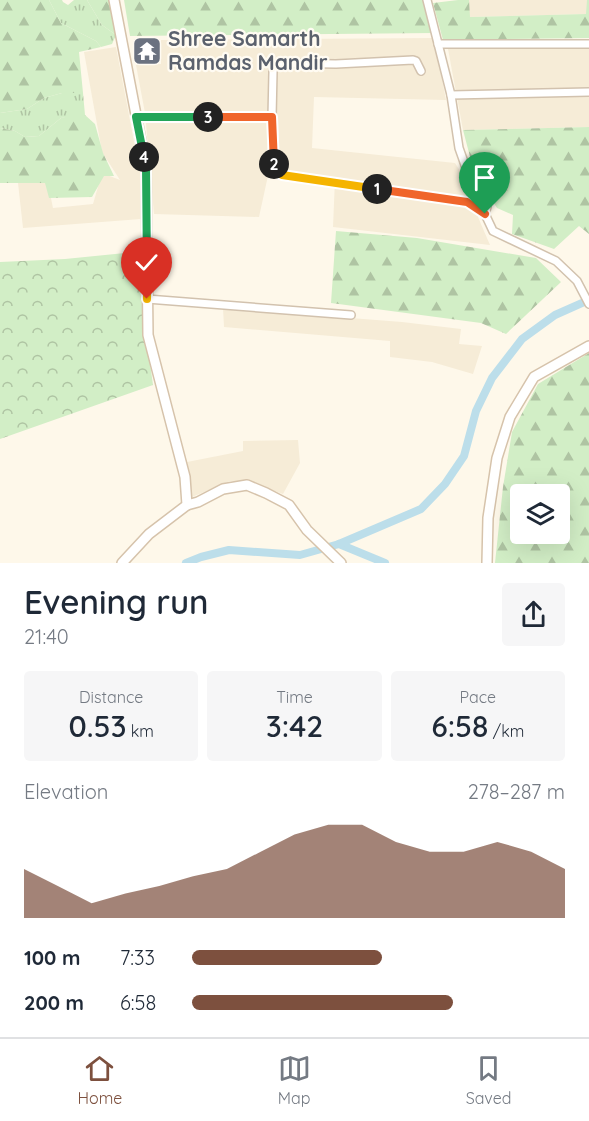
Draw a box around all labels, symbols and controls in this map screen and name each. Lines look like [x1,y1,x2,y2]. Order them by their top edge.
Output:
place label: Shree Samarth Ramdas Mandir [168,25,328,75]
temple icon: Shree Samarth Ramdas Mandir [131,35,163,67]
pin: 3 [193,102,223,132]
text: 3 [204,107,212,127]
pin: 4 [129,142,159,172]
text: 4 [139,147,149,167]
pin: 2 [259,149,289,179]
pin [459,152,510,214]
text: 2 [269,154,279,174]
icon: arrive [468,161,501,194]
pin: 1 [362,174,392,204]
text: 1 [374,179,380,199]
pin [121,237,172,299]
icon: check [130,246,163,279]
map controls [510,484,570,544]
button: layers [510,484,570,544]
text: Evening run [24,581,209,622]
button: share [502,583,565,646]
text: 21:40 [24,624,69,649]
text: Distance [79,687,143,707]
text: Time [276,687,313,707]
text: Pace [460,687,496,707]
text: 0.53 [68,707,126,745]
text: 3:42 [266,707,323,745]
text: 6:58 [431,707,488,745]
text: km [126,721,154,741]
text: /km [488,721,524,741]
text: Elevation [24,779,108,804]
text: 278–287 m [468,779,565,804]
text: 100 m [24,945,80,970]
text: 7:33 [120,945,155,970]
text: 200 m [24,990,84,1015]
text: 6:58 [120,990,156,1015]
tab: Home [78,1052,122,1108]
tab: Map [278,1052,311,1108]
tab: Saved [466,1052,511,1108]

